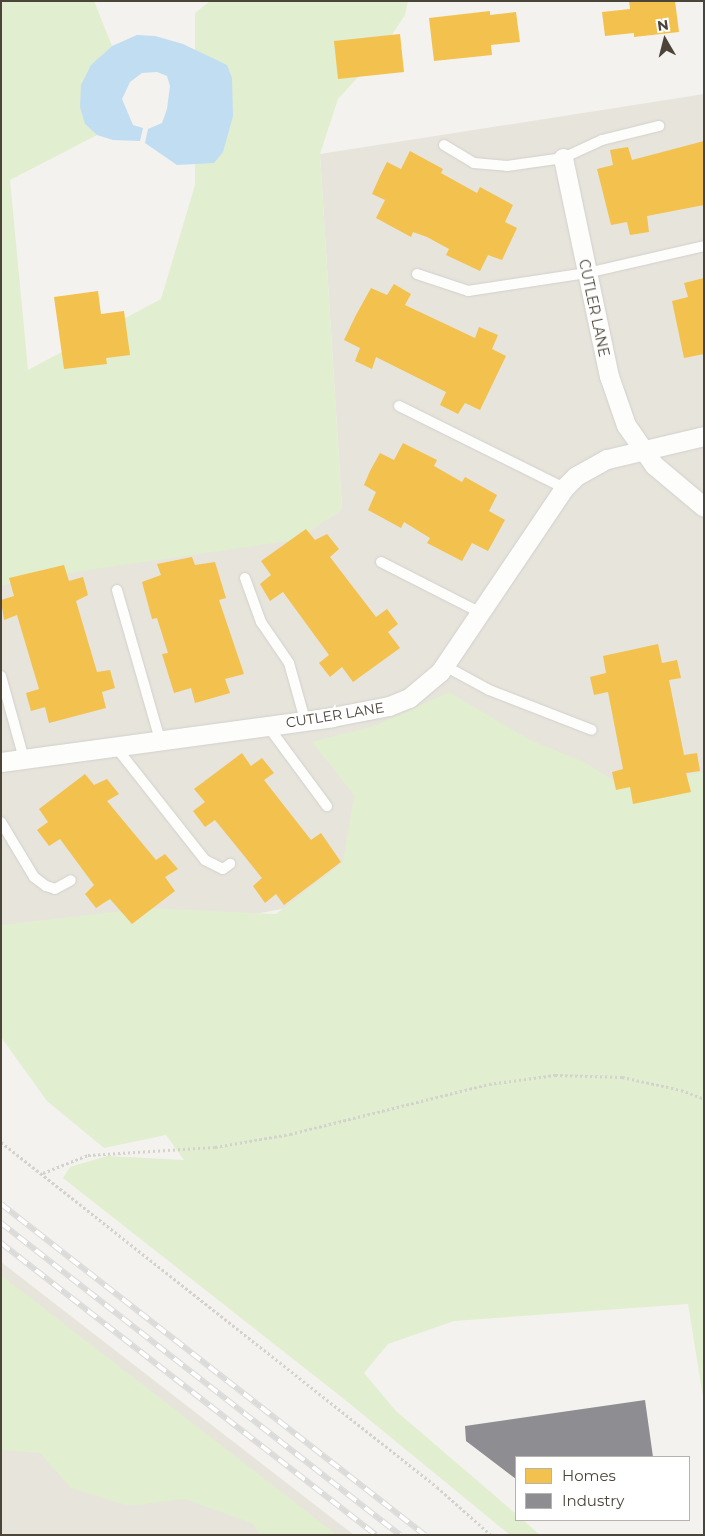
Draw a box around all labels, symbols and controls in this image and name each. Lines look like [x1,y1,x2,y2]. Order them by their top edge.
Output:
north arrow [640,15,690,65]
text: N [656,15,670,35]
street label: CUTLER LANE [575,258,613,358]
street label: CUTLER LANE [285,699,385,731]
legend [515,1456,690,1521]
text: Homes [562,1466,616,1485]
text: Industry [562,1491,624,1510]

